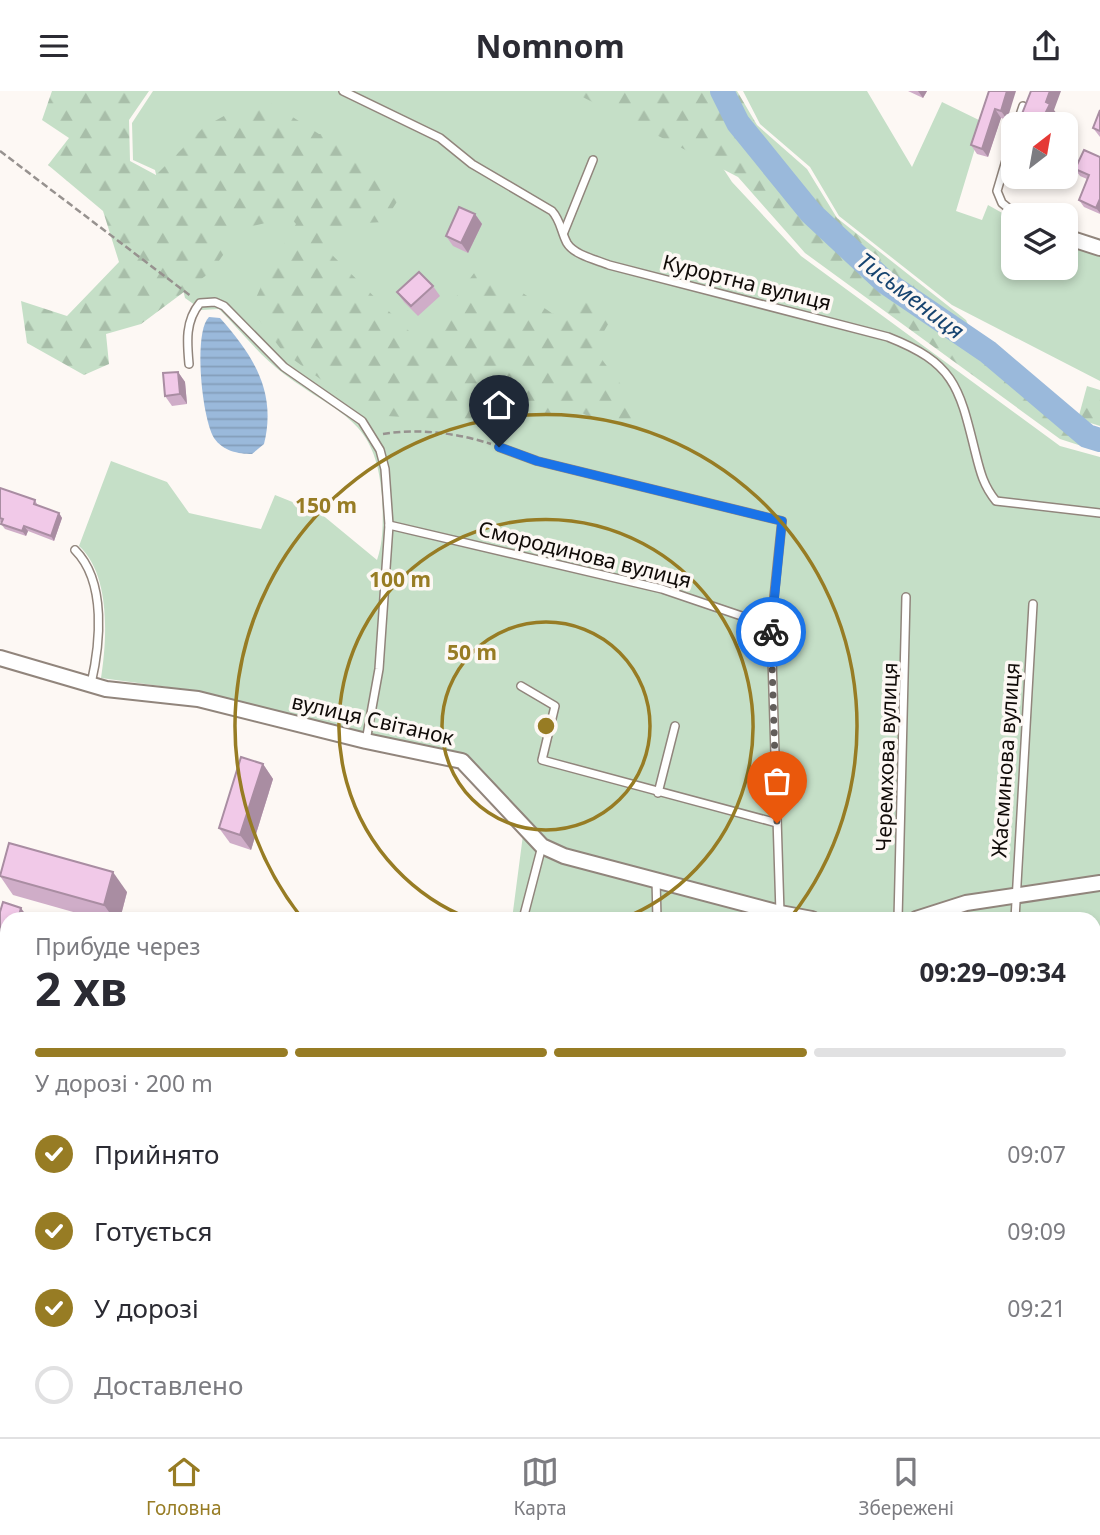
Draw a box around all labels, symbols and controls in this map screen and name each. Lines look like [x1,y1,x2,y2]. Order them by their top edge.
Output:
text: Nomnom [475,24,625,67]
icon: menu [35,27,73,65]
icon: share [1027,27,1065,65]
north arrow [1001,112,1078,189]
map controls [1001,112,1078,280]
button: layers [1001,203,1078,280]
water label: Тисьмениця [851,244,972,346]
street label: Курортна вулиця [660,248,834,316]
pin [469,375,529,447]
icon: home [480,386,518,424]
text: 150 m [295,491,357,519]
street label: Смородинова вулиця [475,514,695,594]
text: 100 m [369,565,431,593]
courier [736,597,806,667]
icon: bike [752,613,790,651]
text: 50 m [447,638,497,666]
street label: Жасминова вулиця [984,661,1026,859]
street label: Черемхова вулиця [869,662,903,852]
street label: вулиця Світанок [289,687,457,751]
centre of rings [534,714,558,738]
pin [747,751,807,823]
icon: bag [758,762,796,800]
text: Прибуде через [35,930,200,962]
text: 09:29–09:34 [919,954,1066,990]
text: 2 хв [35,957,127,1019]
text: У дорозі · 200 m [35,1067,213,1099]
icon: check [35,1135,73,1173]
text: Прийнято [94,1136,219,1172]
text: 09:07 [1007,1138,1066,1170]
icon: check [35,1212,73,1250]
text: Готується [94,1213,213,1249]
text: 09:09 [1007,1215,1066,1247]
icon: check [35,1289,73,1327]
text: У дорозі [94,1290,199,1326]
text: 09:21 [1007,1292,1066,1324]
text: Доставлено [94,1367,243,1403]
tab: Головна [146,1453,222,1521]
tab: Карта [514,1453,567,1521]
tab: Збережені [858,1453,954,1521]

